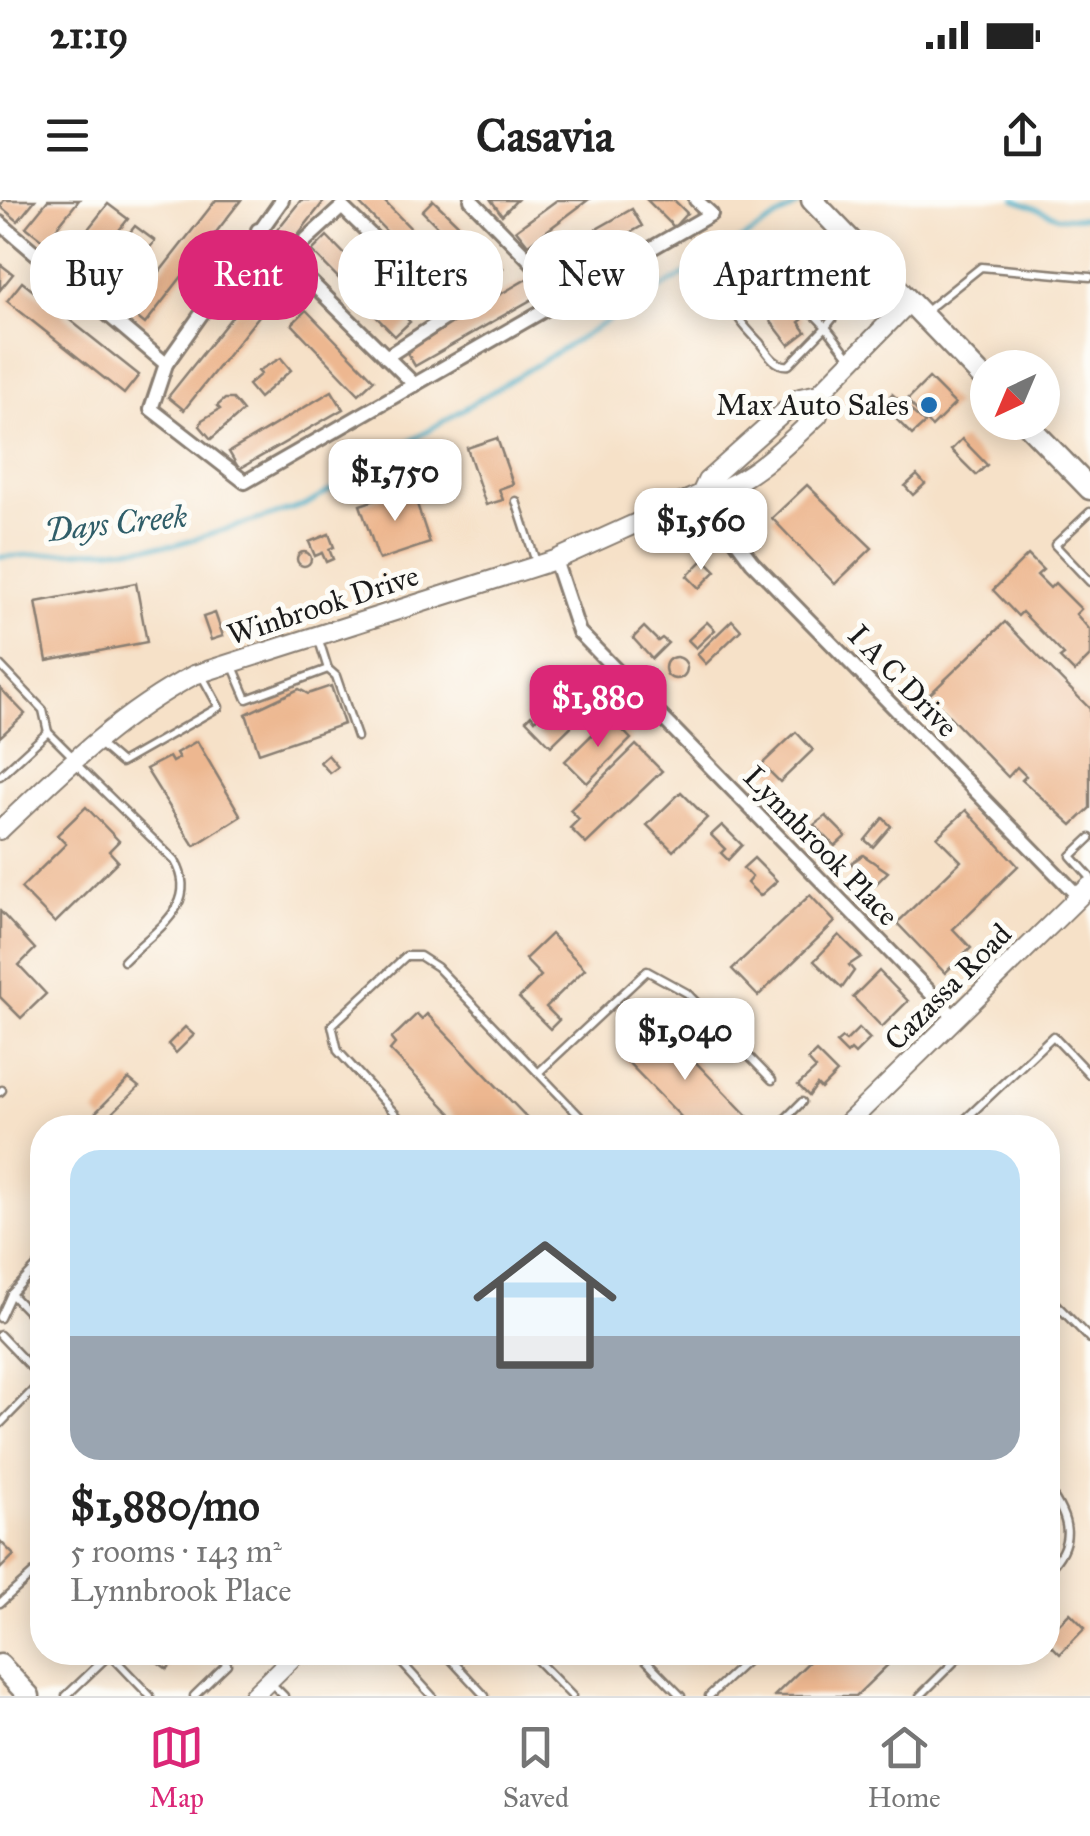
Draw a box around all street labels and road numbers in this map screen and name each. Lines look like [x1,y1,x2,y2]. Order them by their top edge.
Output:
street label: Winbrook Drive [223,557,423,653]
street label: I A C Drive [841,617,965,745]
street label: Lynnbrook Place [736,759,906,933]
street label: Cazassa Road [877,916,1019,1058]

